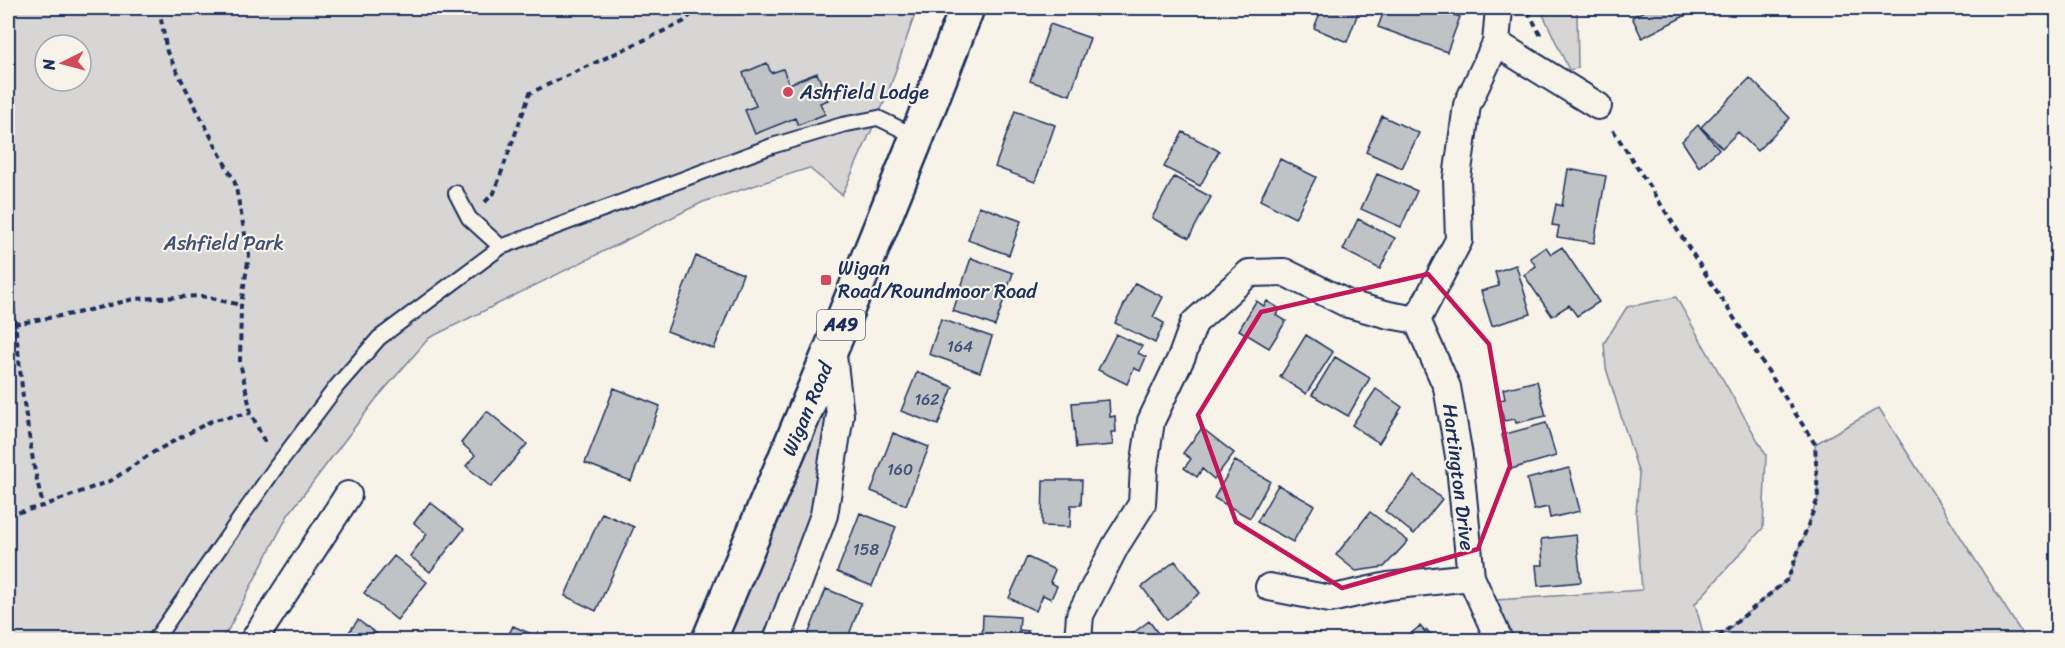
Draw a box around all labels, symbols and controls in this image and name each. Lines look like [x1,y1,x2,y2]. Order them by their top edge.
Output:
north arrow [33,33,93,93]
text: N [33,57,64,73]
place label: Ashfield Lodge [799,75,929,110]
marker: Ashfield Lodge [781,85,795,99]
park label: Ashfield Park [163,226,284,261]
place label: Wigan Road/Roundmoor Road [838,251,1038,309]
marker: Wigan Road/Roundmoor Road [819,273,833,287]
road number: A49 [817,310,865,340]
house number: 164 [947,332,973,361]
street label: Wigan Road [772,355,844,462]
house number: 162 [914,385,940,414]
street label: Hartington Drive [1432,402,1485,552]
house number: 160 [887,455,913,484]
house number: 158 [853,535,879,564]

